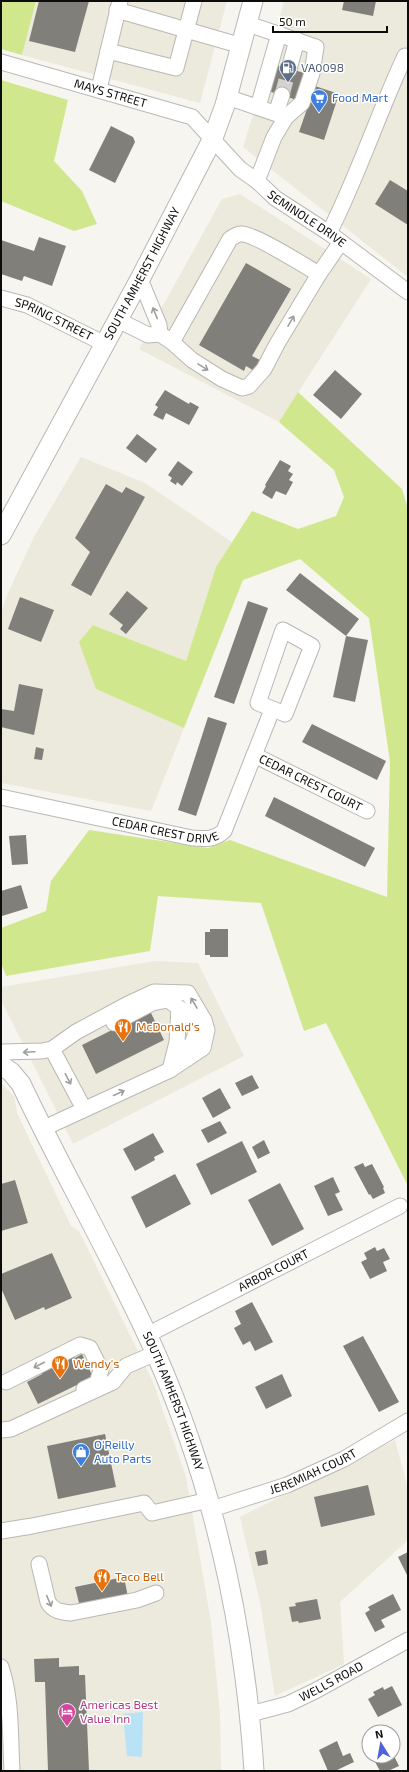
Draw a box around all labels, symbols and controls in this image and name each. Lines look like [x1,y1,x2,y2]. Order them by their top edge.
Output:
scale bar [273,8,387,34]
text: 50 m [279,14,306,28]
fuel station icon: VA0098 [278,58,298,83]
place label: VA0098 [301,60,344,74]
street label: MAYS STREET [73,75,149,110]
supermarket icon: Food Mart [309,88,329,113]
place label: Food Mart [332,90,388,104]
street label: SEMINOLE DRIVE [265,187,350,250]
street label: SOUTH AMHERST HIGHWAY [100,204,182,342]
street label: SPRING STREET [14,294,95,343]
one-way arrow [151,308,159,320]
one-way arrow [287,315,295,327]
one-way arrow [197,362,208,371]
street label: CEDAR CREST COURT [257,751,365,813]
street label: CEDAR CREST DRIVE [111,813,221,845]
one-way arrow [190,997,198,1009]
restaurant icon: McDonald's [113,1017,133,1042]
place label: McDonald's [136,1019,200,1033]
one-way arrow [23,1048,36,1055]
one-way arrow [64,1073,72,1085]
one-way arrow [113,1089,125,1096]
street label: ARBOR COURT [235,1246,311,1293]
street label: SOUTH AMHERST HIGHWAY [141,1329,207,1472]
restaurant icon: Wendy's [50,1354,70,1379]
place label: Wendy's [73,1356,119,1370]
one-way arrow [33,1362,45,1370]
place label: O'Reilly Auto Parts [94,1437,151,1465]
shop icon: O'Reilly Auto Parts [71,1442,91,1467]
street label: JEREMIAH COURT [268,1445,359,1496]
restaurant icon: Taco Bell [92,1567,112,1592]
place label: Taco Bell [115,1569,164,1583]
one-way arrow [45,1595,53,1607]
street label: WELLS ROAD [297,1658,365,1704]
place label: Americas Best Value Inn [80,1697,158,1725]
hotel icon: Americas Best Value Inn [57,1702,77,1727]
north arrow [361,1724,401,1764]
text: N [374,1727,384,1741]

